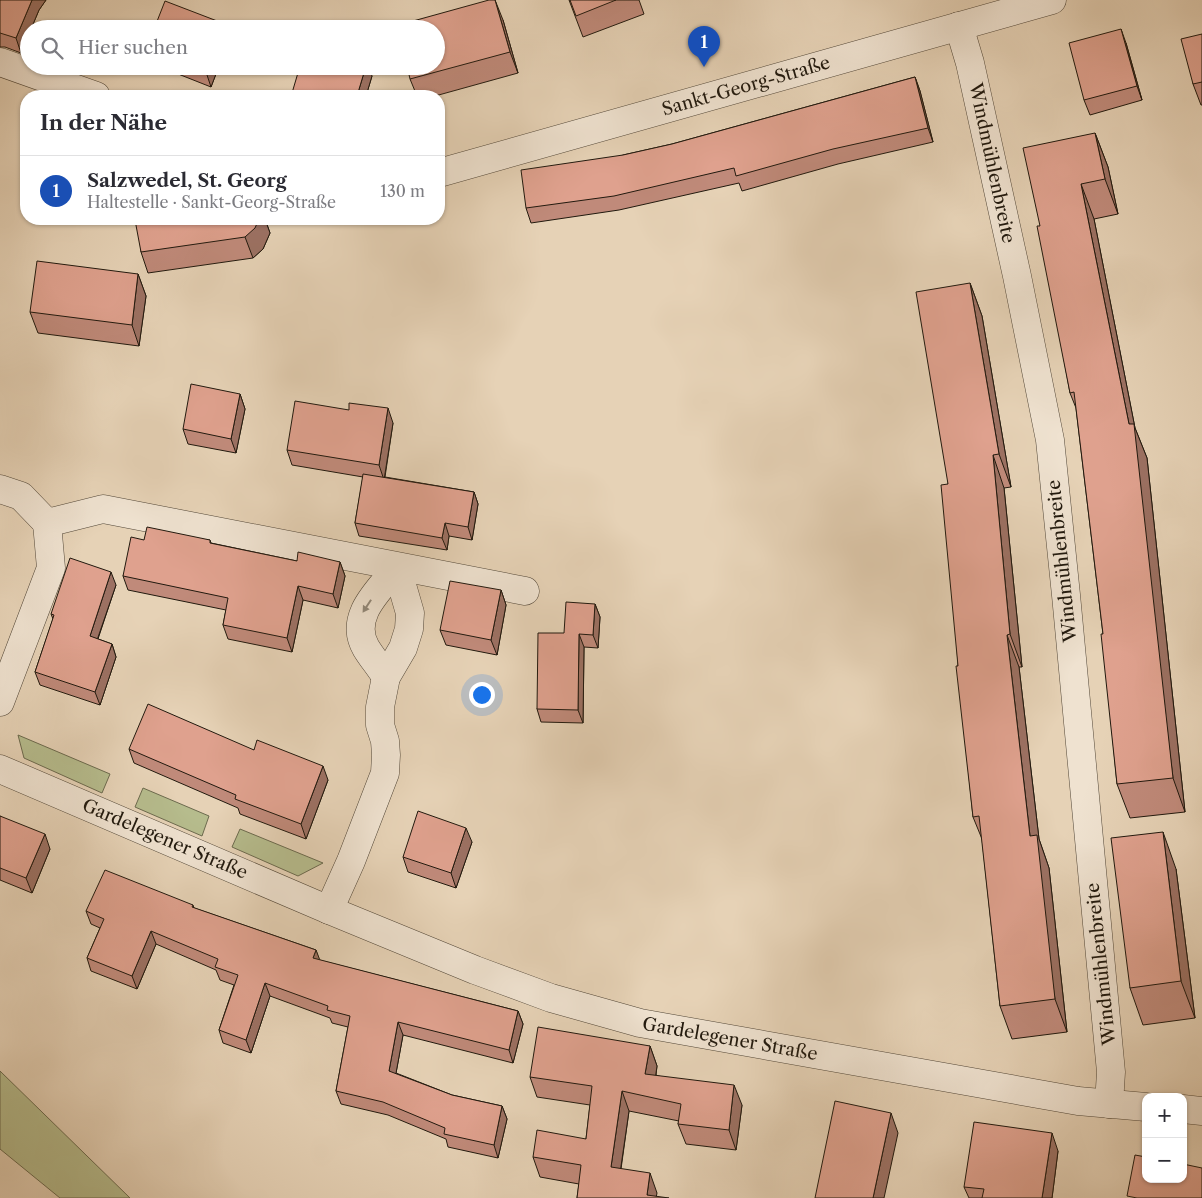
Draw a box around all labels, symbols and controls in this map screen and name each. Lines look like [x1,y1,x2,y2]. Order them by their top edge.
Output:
search box [20,20,445,75]
pin: 1 [688,26,720,67]
icon: search [38,34,66,62]
text: Hier suchen [78,36,188,59]
street label: Sankt-Georg-Straße [659,51,833,121]
street label: Windmühlenbreite [964,80,1020,245]
text: In der Nähe [40,110,167,135]
text: Salzwedel, St. Georg [87,169,287,192]
text: 1 [52,181,60,201]
text: 130 m [380,181,425,201]
text: Haltestelle · Sankt-Georg-Straße [87,192,336,212]
street label: Windmühlenbreite [1043,479,1082,644]
one-way arrow [363,599,372,613]
your location [469,682,495,708]
street label: Gardelegener Straße [79,794,251,884]
street label: Windmühlenbreite [1082,882,1121,1047]
street label: Gardelegener Straße [641,1013,819,1065]
map controls [1142,1093,1187,1183]
button: + [1142,1093,1187,1138]
button: − [1142,1138,1187,1183]

